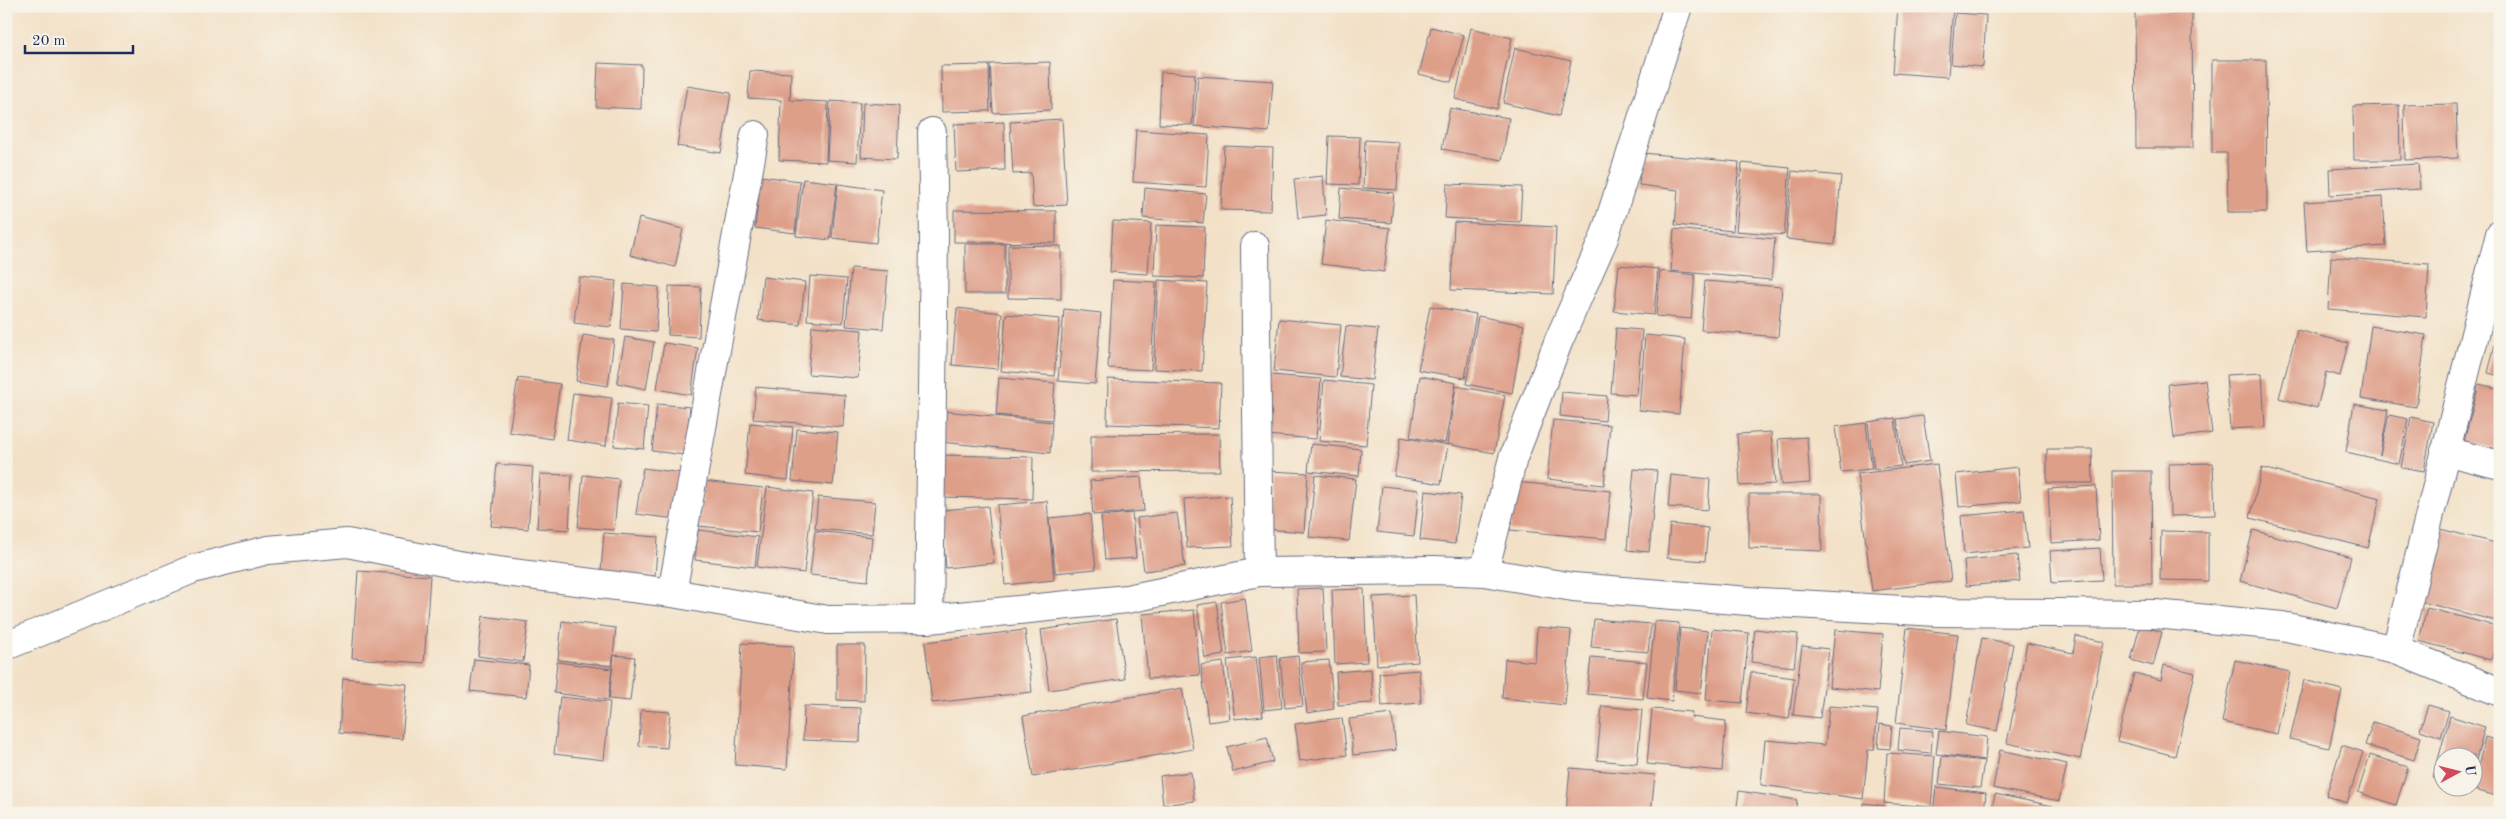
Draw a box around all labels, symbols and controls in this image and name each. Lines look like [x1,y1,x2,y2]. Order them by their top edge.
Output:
scale bar [25,22,132,54]
text: 20 m [32,34,66,49]
north arrow [2434,746,2484,796]
text: U [2462,764,2478,777]

